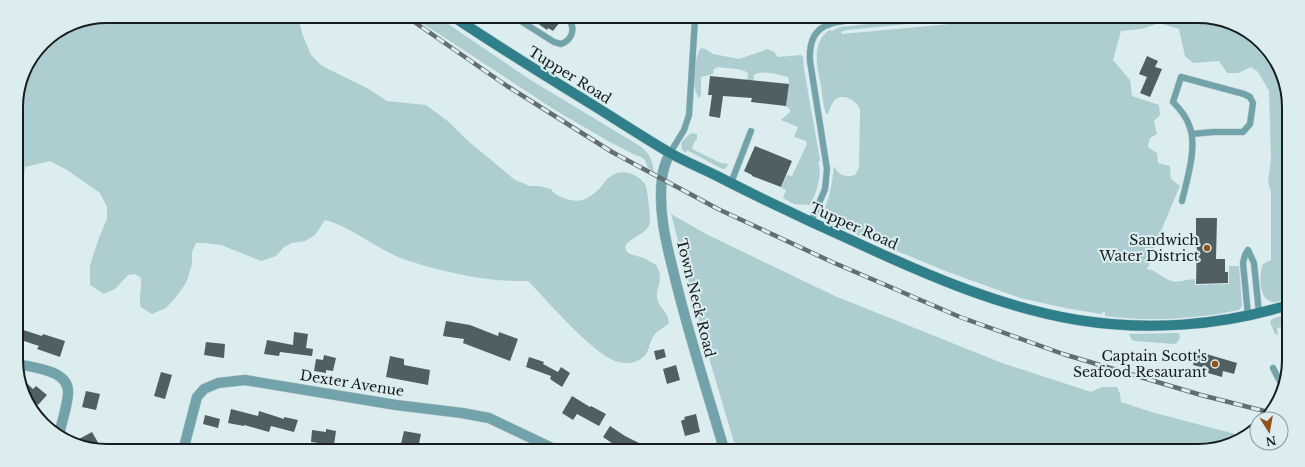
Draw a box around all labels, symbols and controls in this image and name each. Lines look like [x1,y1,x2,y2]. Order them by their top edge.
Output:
street label: Tupper Road [525,42,615,108]
street label: Tupper Road [807,199,901,254]
place label: Sandwich Water District [1098,231,1200,265]
street label: Town Neck Road [673,237,720,360]
marker: Sandwich Water District [1202,243,1212,253]
place label: Captain Scott's Seafood Resaurant [1073,347,1208,381]
marker: Captain Scott's Seafood Resaurant [1210,359,1220,369]
street label: Dexter Avenue [299,366,405,400]
north arrow [1249,411,1289,451]
text: N [1264,433,1277,449]

